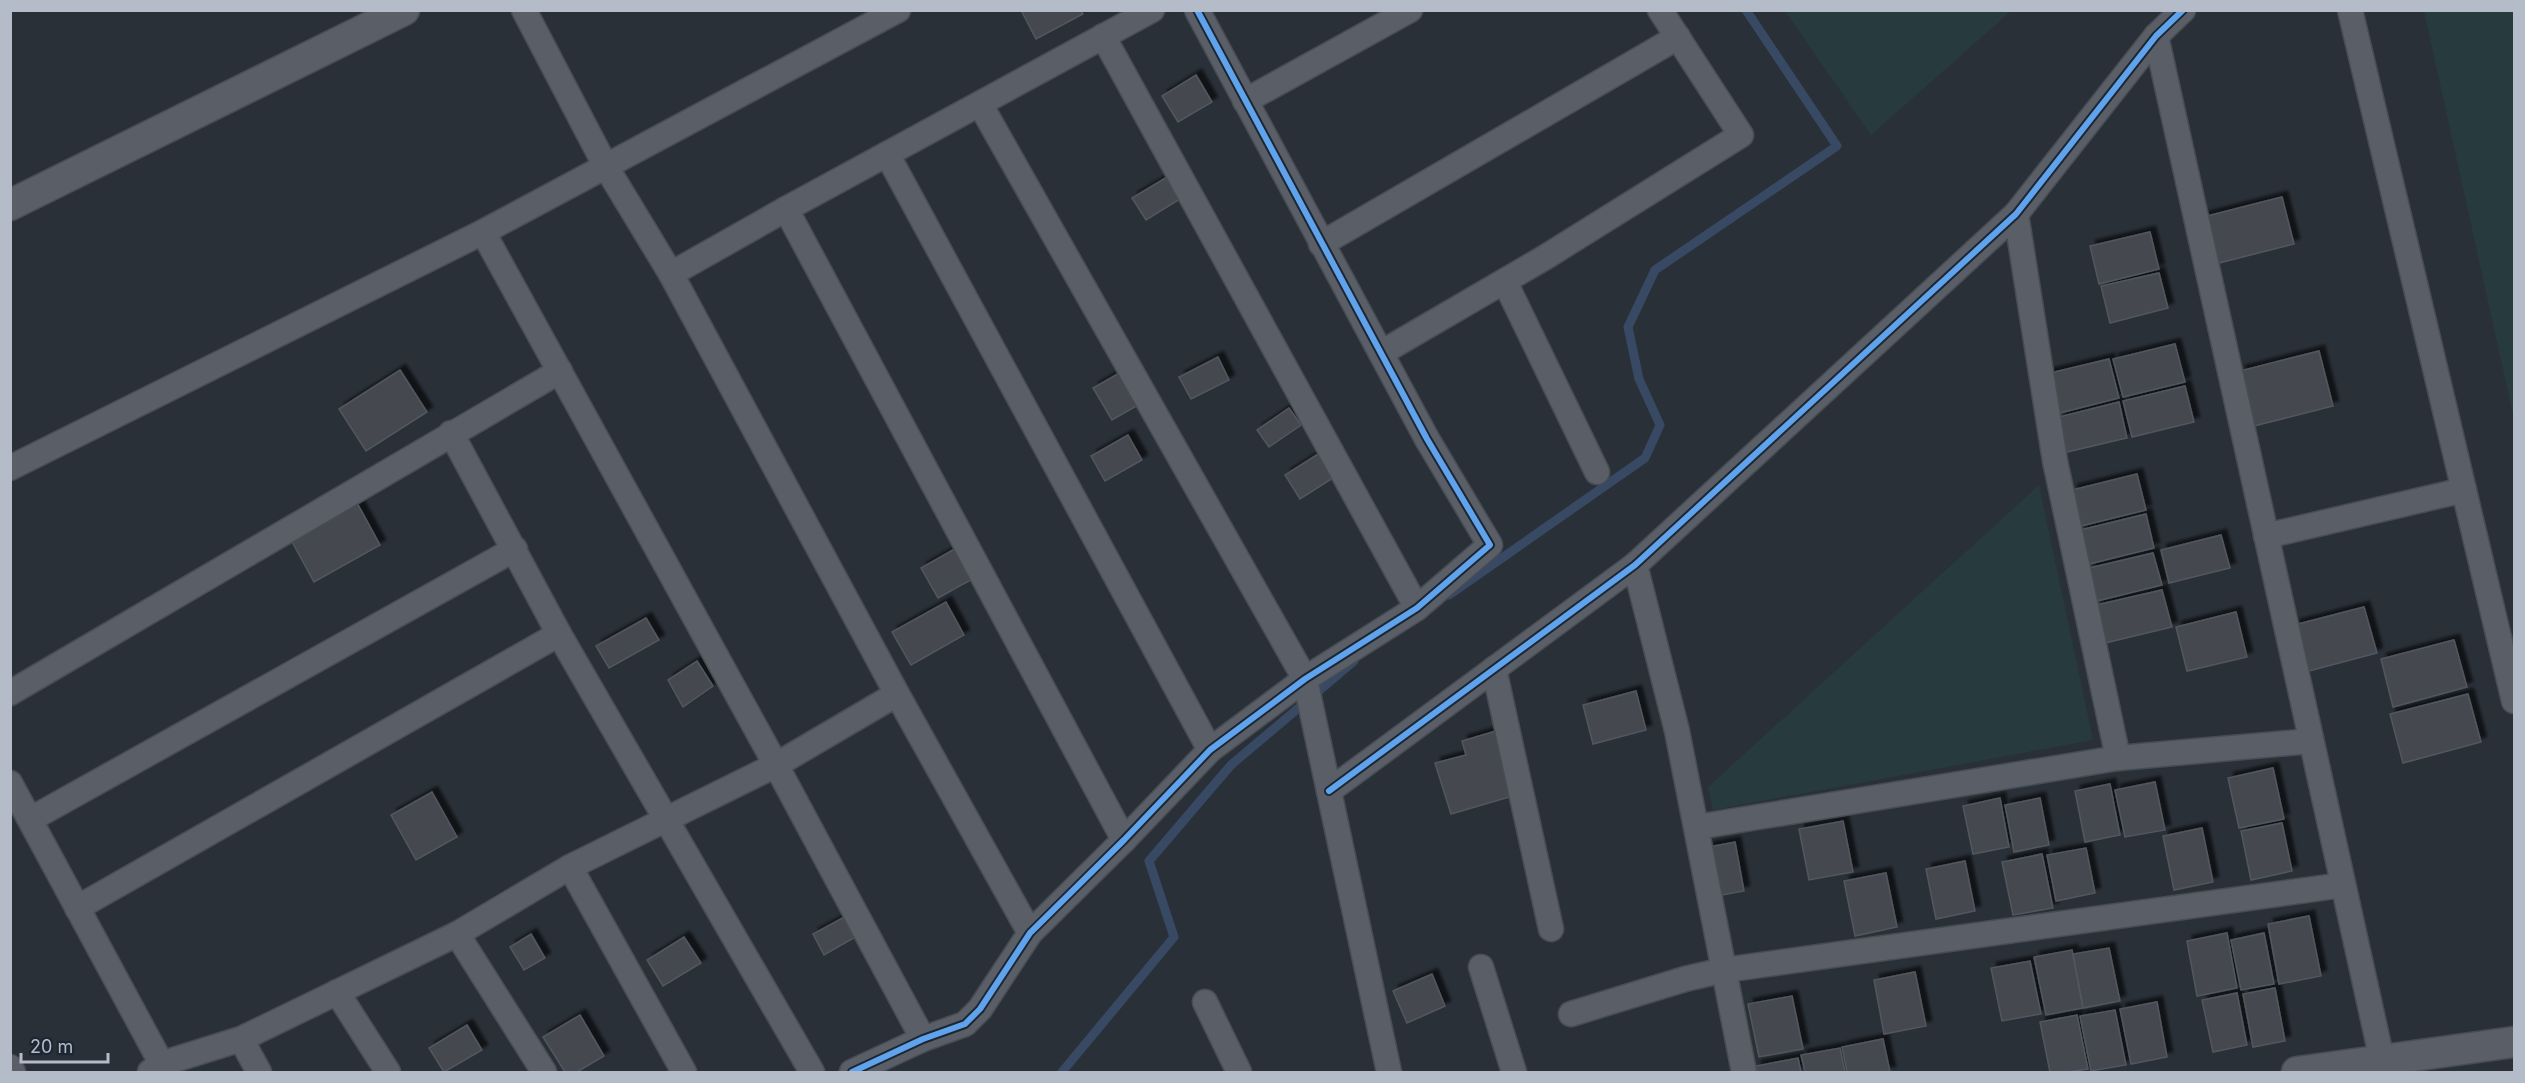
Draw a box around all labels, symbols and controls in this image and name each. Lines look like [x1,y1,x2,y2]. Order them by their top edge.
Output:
scale bar [21,1026,108,1064]
text: 20 m [30,1036,73,1057]

